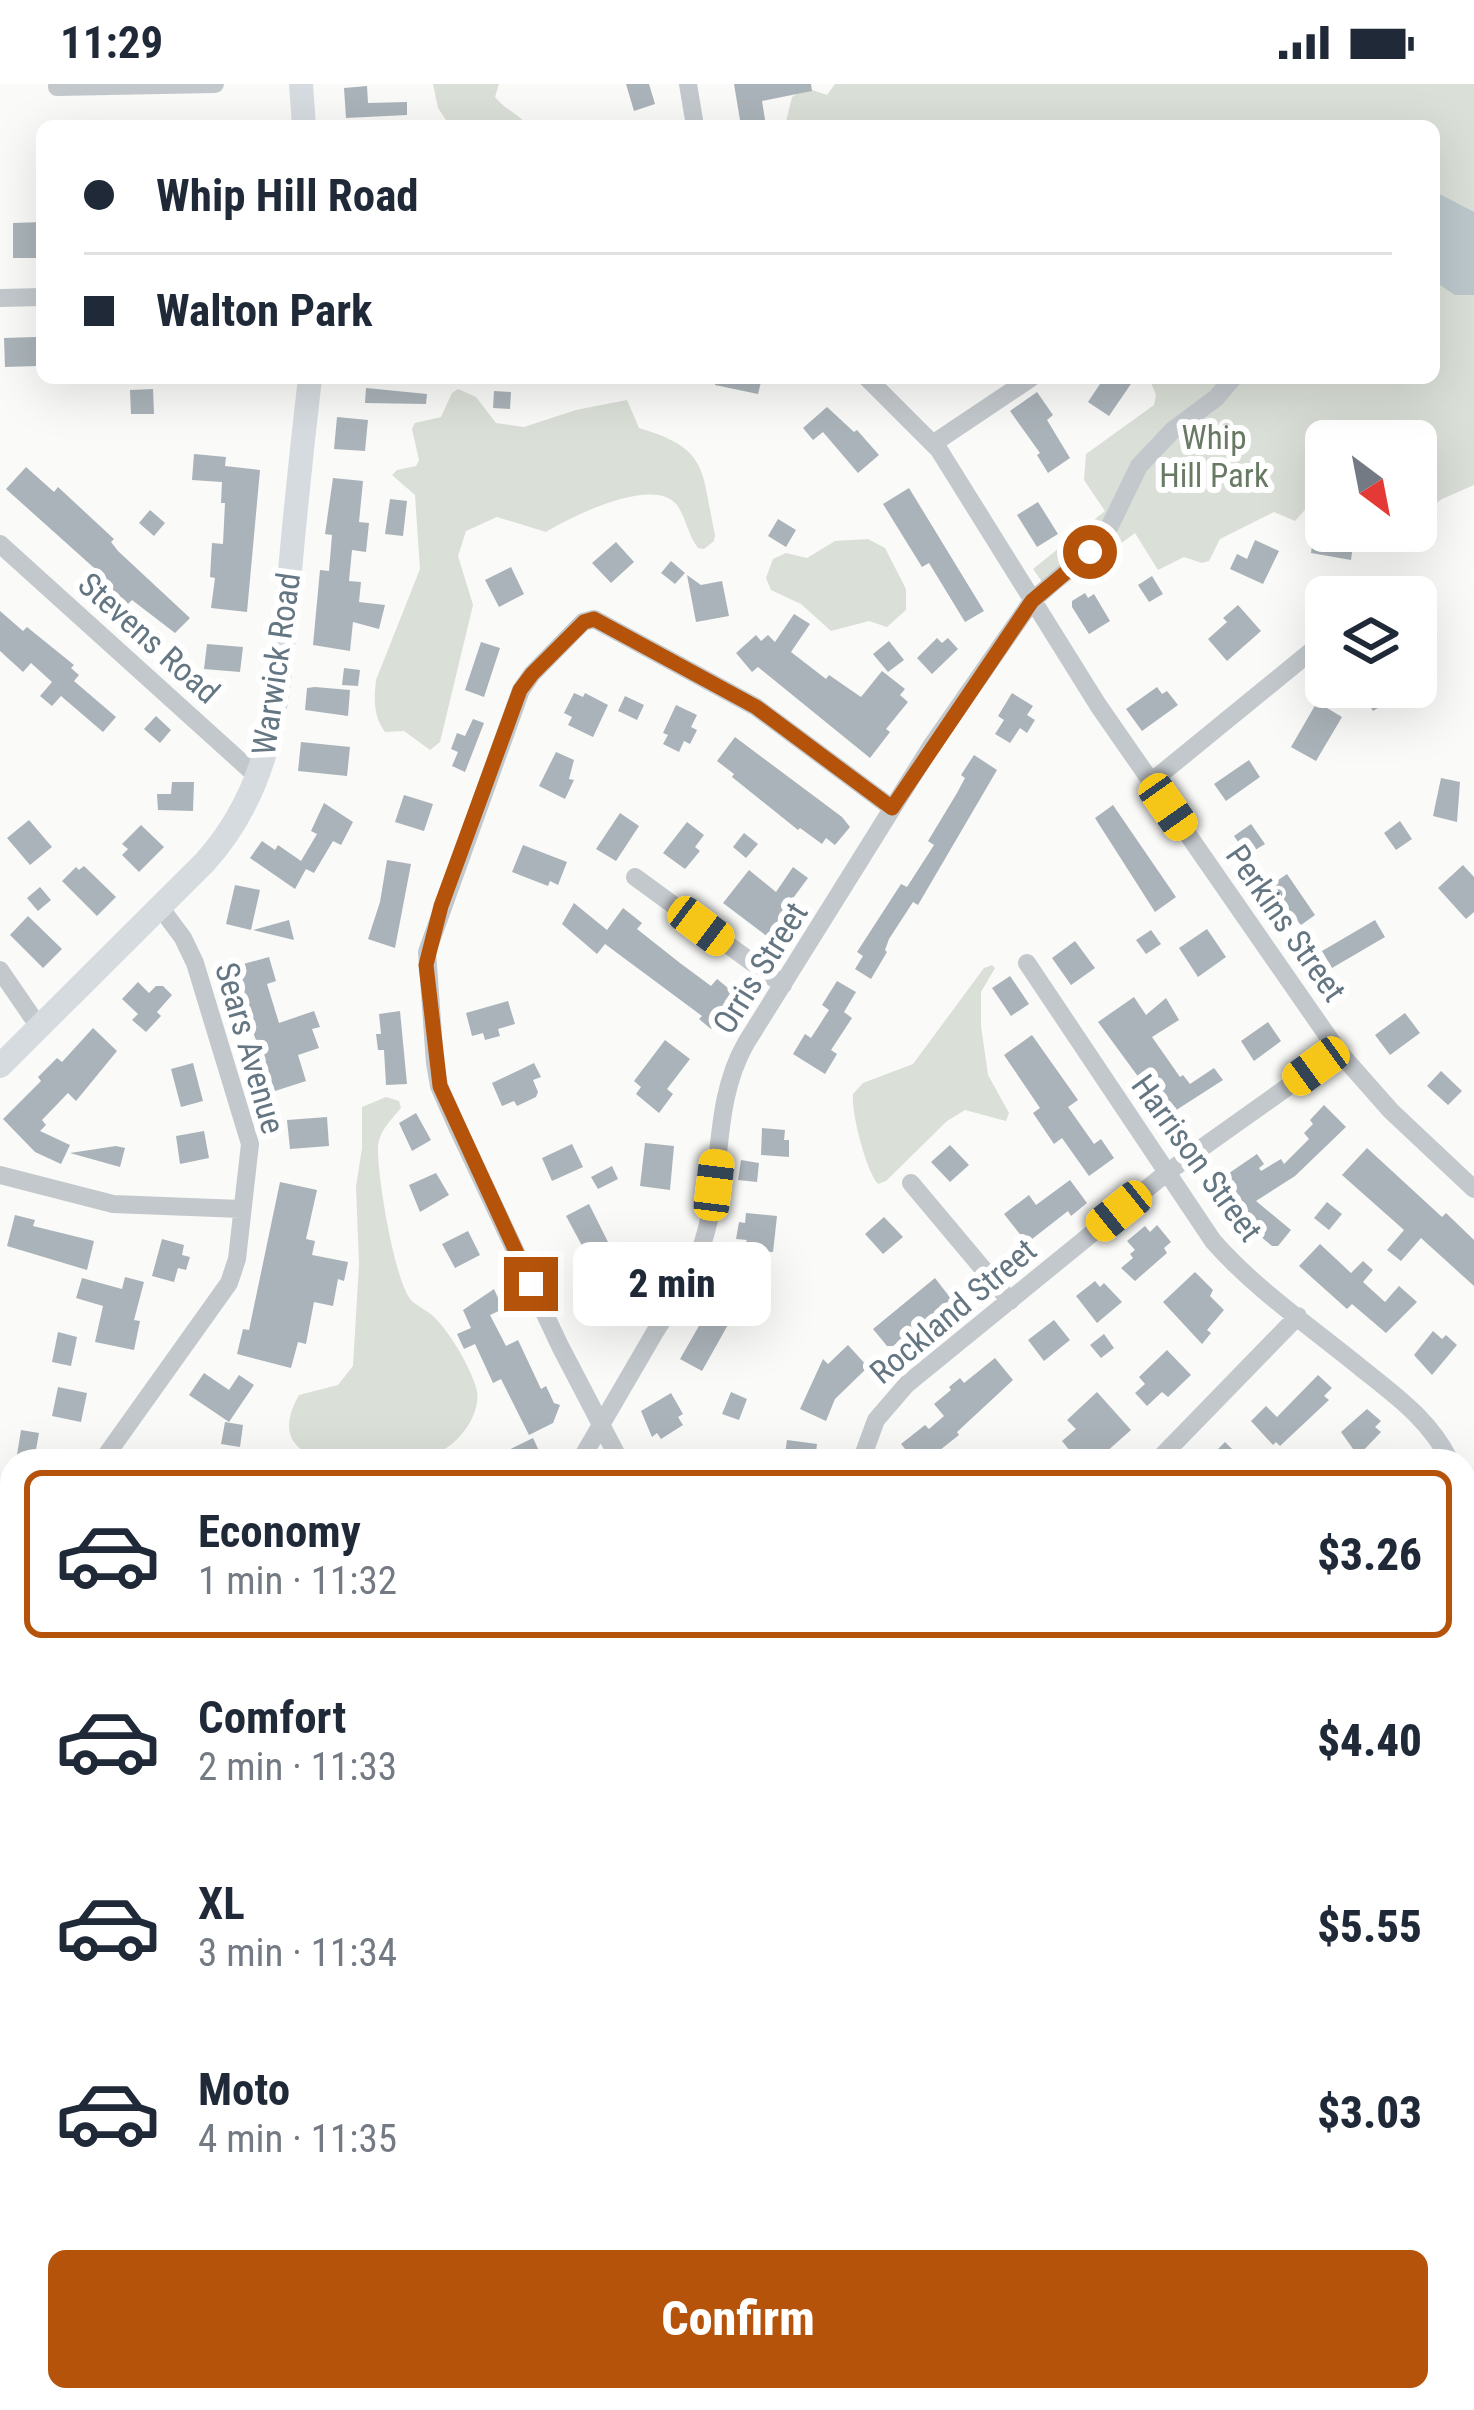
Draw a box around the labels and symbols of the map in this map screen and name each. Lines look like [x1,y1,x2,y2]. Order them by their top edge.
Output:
park label: Whip Hill Park [1159,418,1269,495]
north arrow [1305,420,1437,552]
route start [1063,525,1117,579]
street label: Stevens Road [70,564,228,712]
street label: Warwick Road [244,570,308,758]
car [1133,767,1203,847]
street label: Perkins Street [1218,837,1354,1009]
car [661,890,741,962]
street label: Orris Street [704,895,816,1041]
street label: Sears Avenue [207,958,293,1138]
car [1276,1030,1356,1102]
street label: Harrison Street [1123,1067,1271,1249]
car [692,1147,736,1223]
car [1080,1174,1158,1248]
street label: Rockland Street [862,1230,1044,1392]
callout: 2 min [573,1242,771,1326]
route end [504,1257,558,1311]

